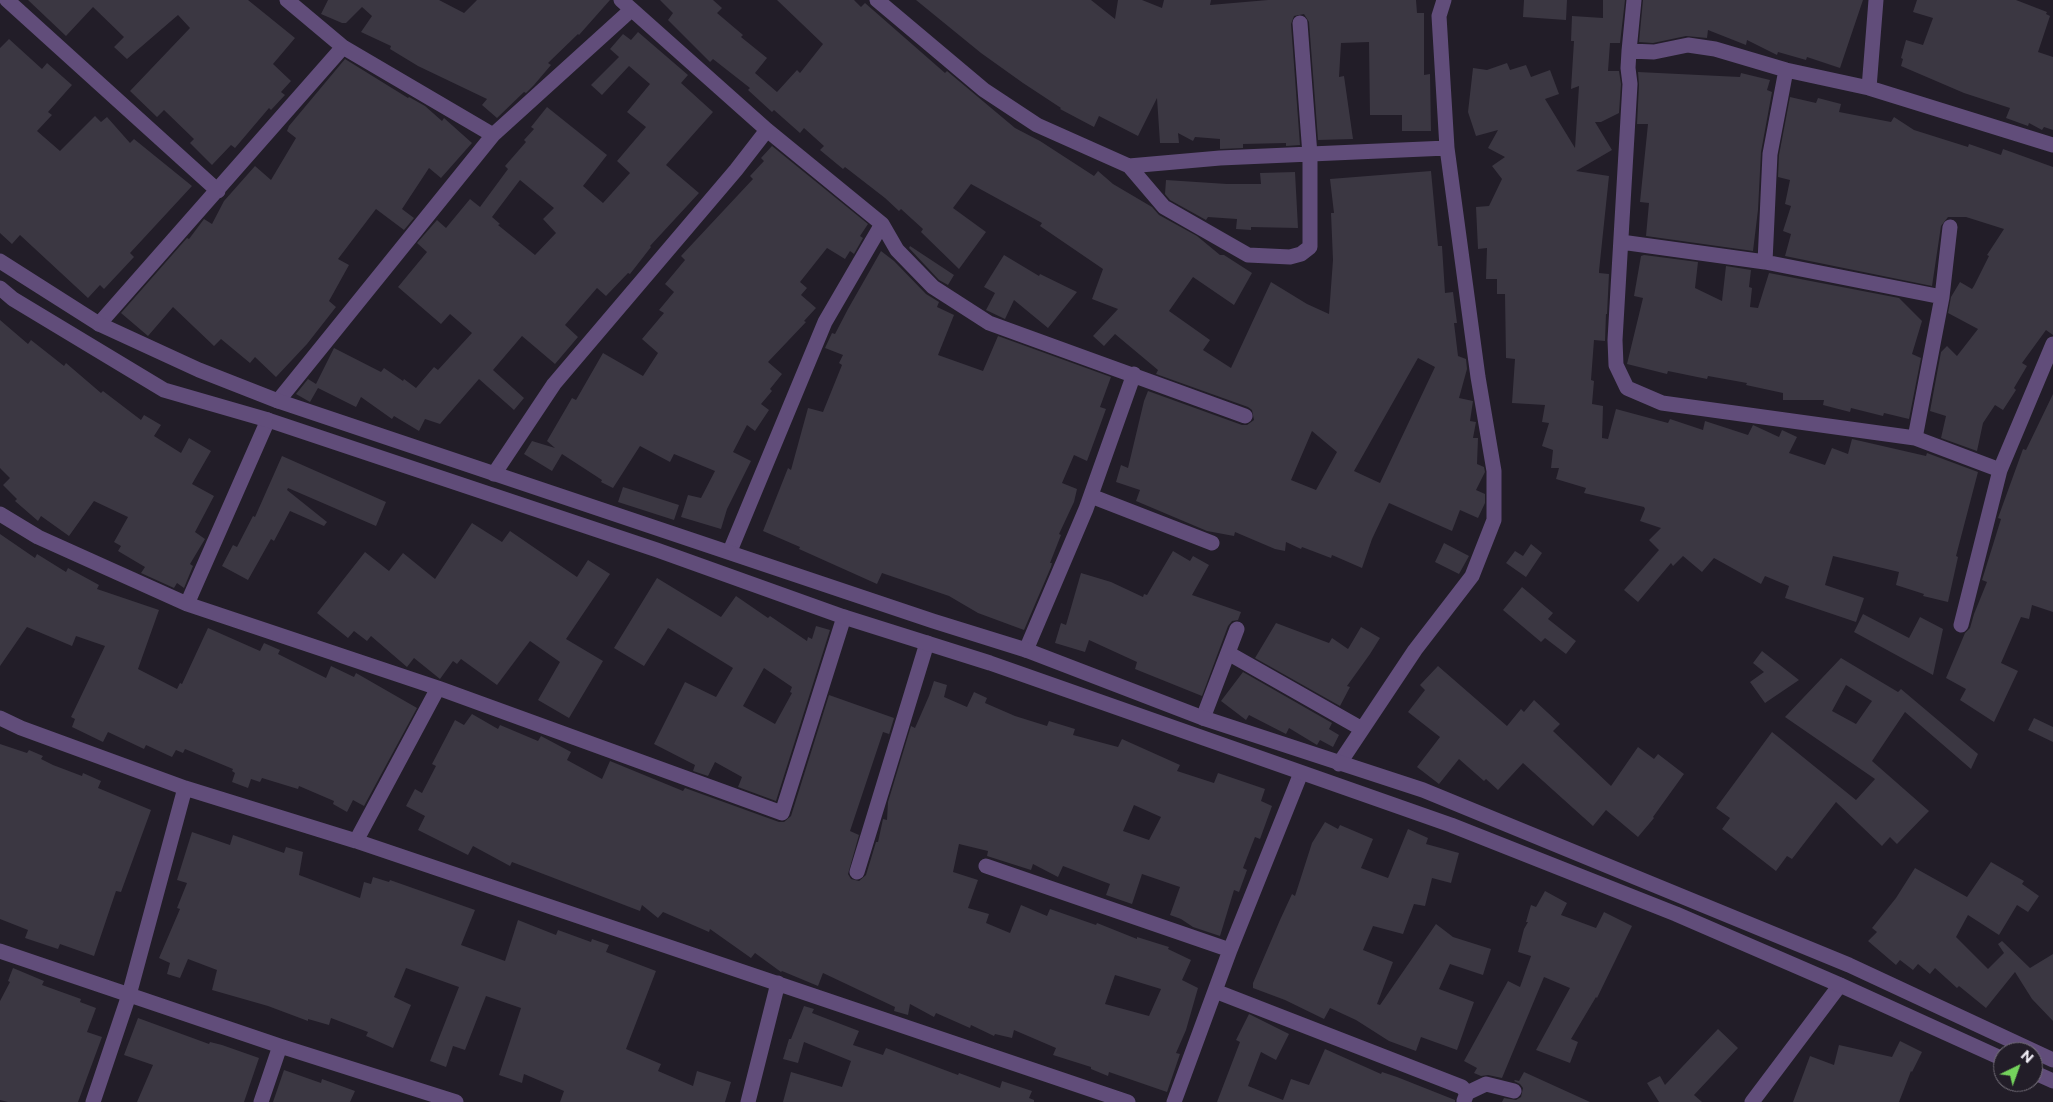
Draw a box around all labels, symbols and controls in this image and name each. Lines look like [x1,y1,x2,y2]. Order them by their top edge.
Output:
north arrow [1993,1042,2043,1092]
text: N [2017,1046,2038,1067]

